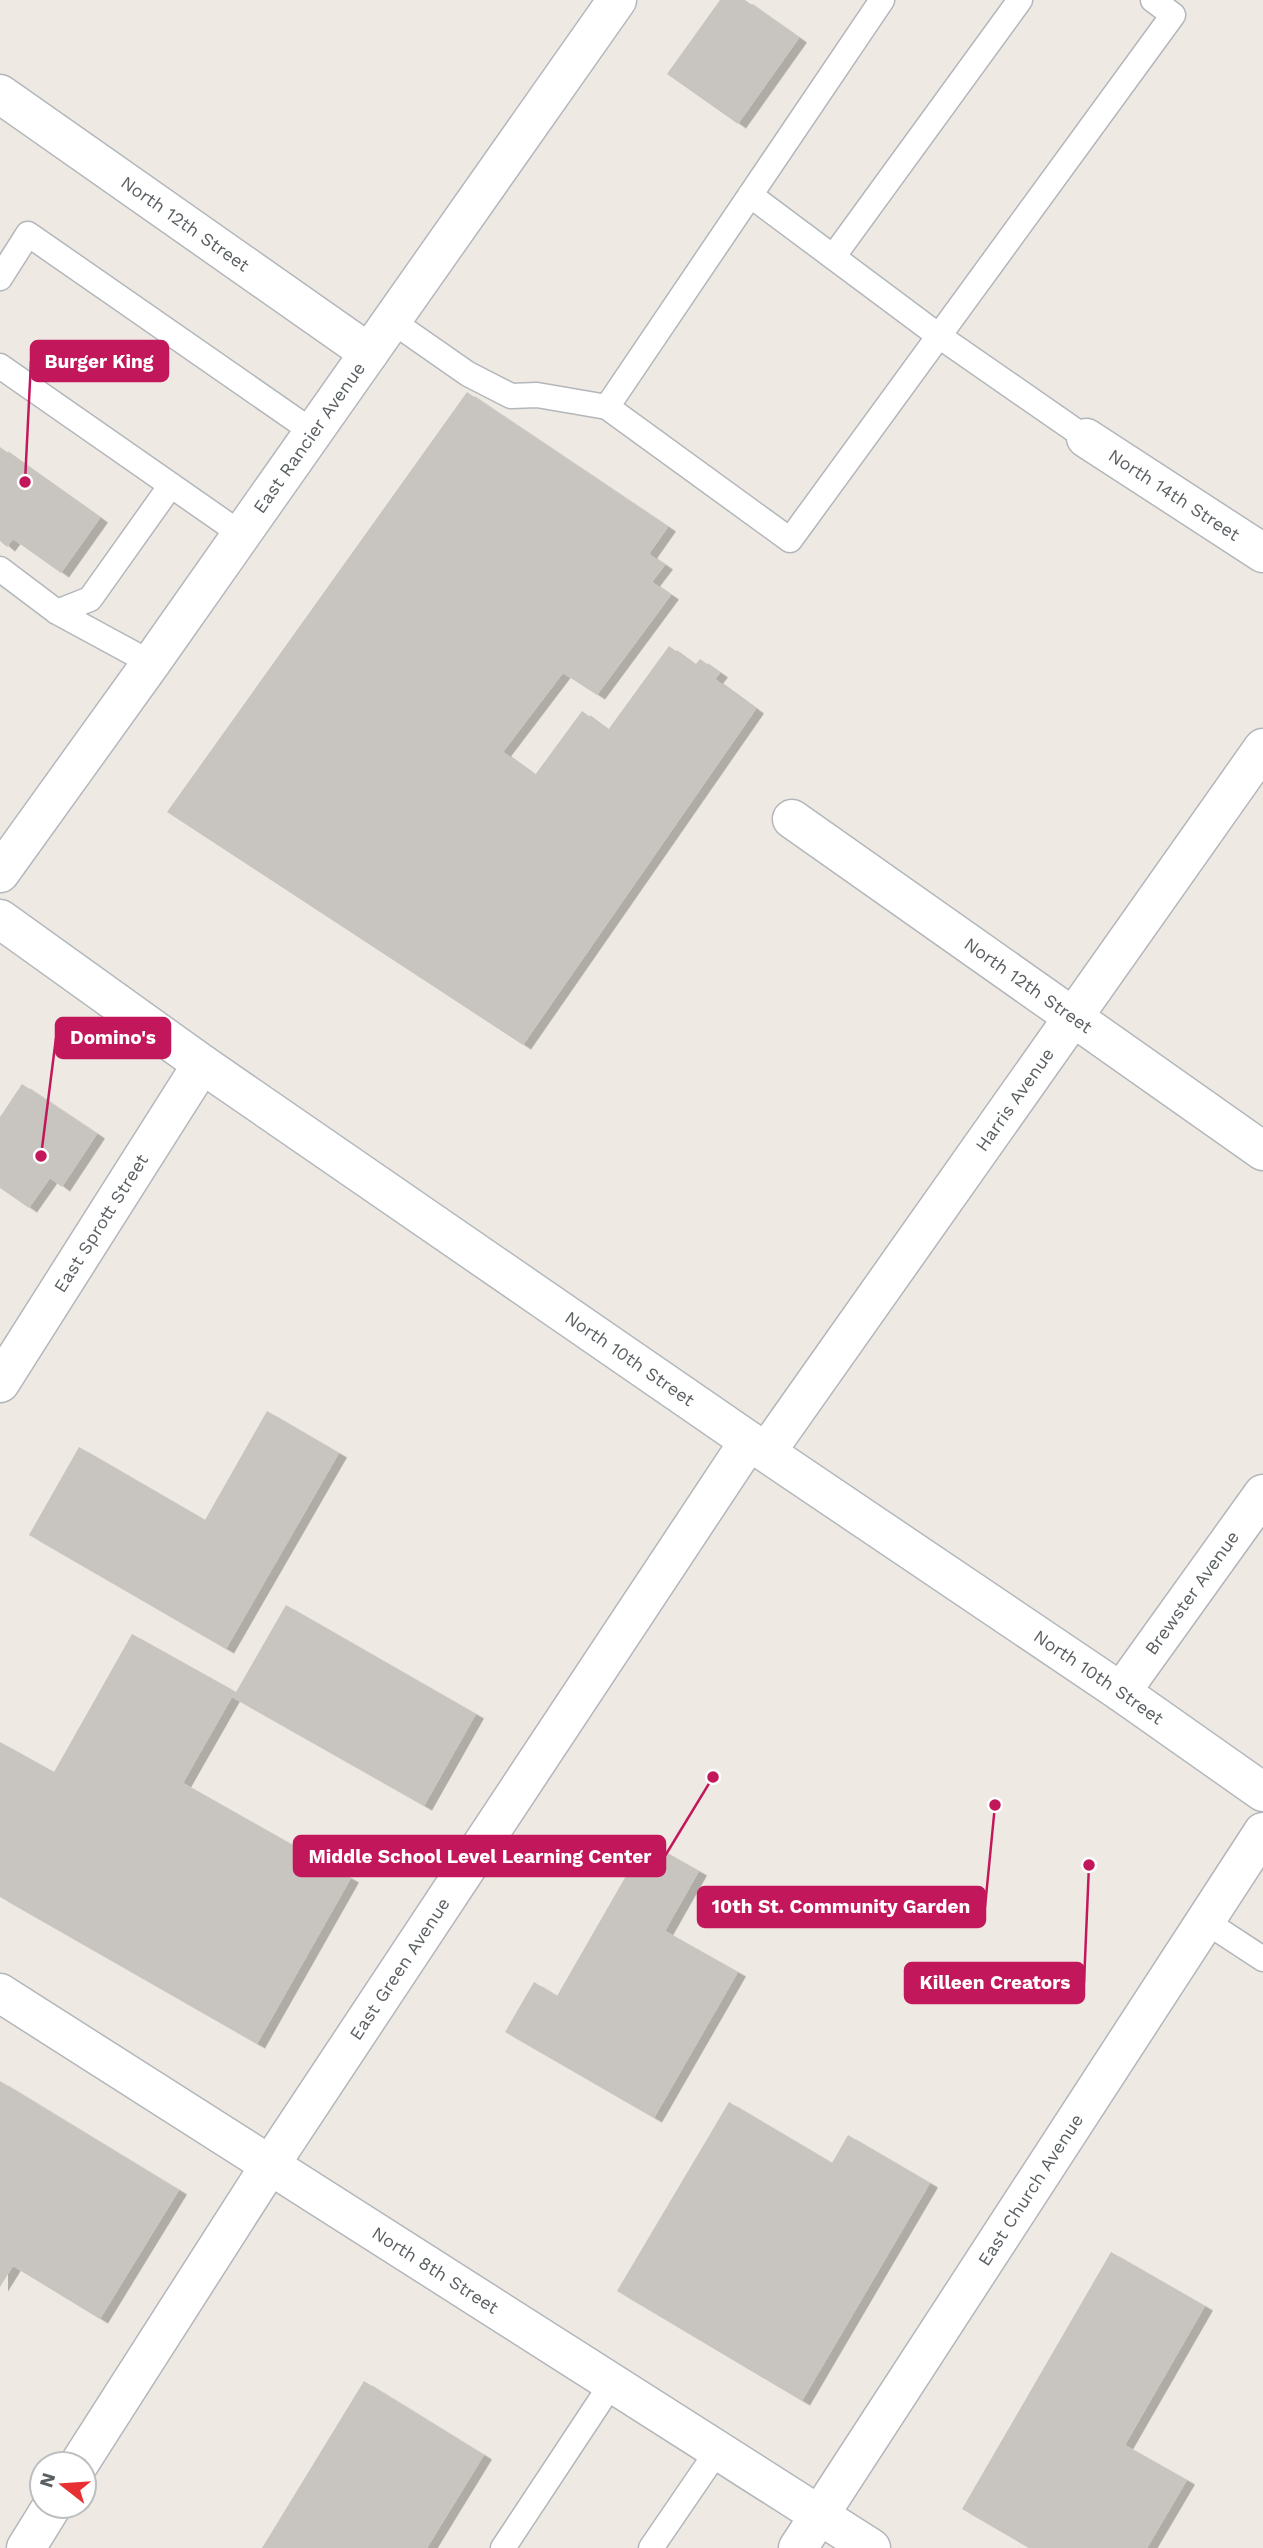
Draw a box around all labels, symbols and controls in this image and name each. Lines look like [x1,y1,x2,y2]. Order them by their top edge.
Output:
street label: North 12th Street [117,171,254,276]
callout: Burger King [31,341,168,381]
text: Burger King [45,350,154,373]
street label: East Rancier Avenue [249,358,369,517]
street label: North 14th Street [1105,444,1244,545]
street label: North 12th Street [960,933,1097,1038]
callout: Domino's [56,1018,170,1058]
text: Domino's [70,1026,156,1049]
street label: Harris Avenue [971,1044,1058,1155]
street label: East Sprott Street [49,1150,153,1296]
street label: North 10th Street [561,1306,699,1410]
street label: Brewster Avenue [1140,1527,1243,1659]
street label: North 10th Street [1030,1625,1168,1729]
callout: Middle School Level Learning Center [294,1836,665,1876]
text: Middle School Level Learning Center [309,1845,652,1868]
callout: 10th St. Community Garden [698,1887,985,1927]
street label: East Green Avenue [345,1894,454,2044]
text: 10th St. Community Garden [712,1895,970,1918]
callout: Killeen Creators [905,1963,1084,2003]
text: Killeen Creators [920,1971,1070,1994]
street label: East Church Avenue [973,2110,1087,2270]
street label: North 8th Street [368,2222,503,2318]
north arrow [28,2450,98,2520]
text: N [34,2470,60,2490]

